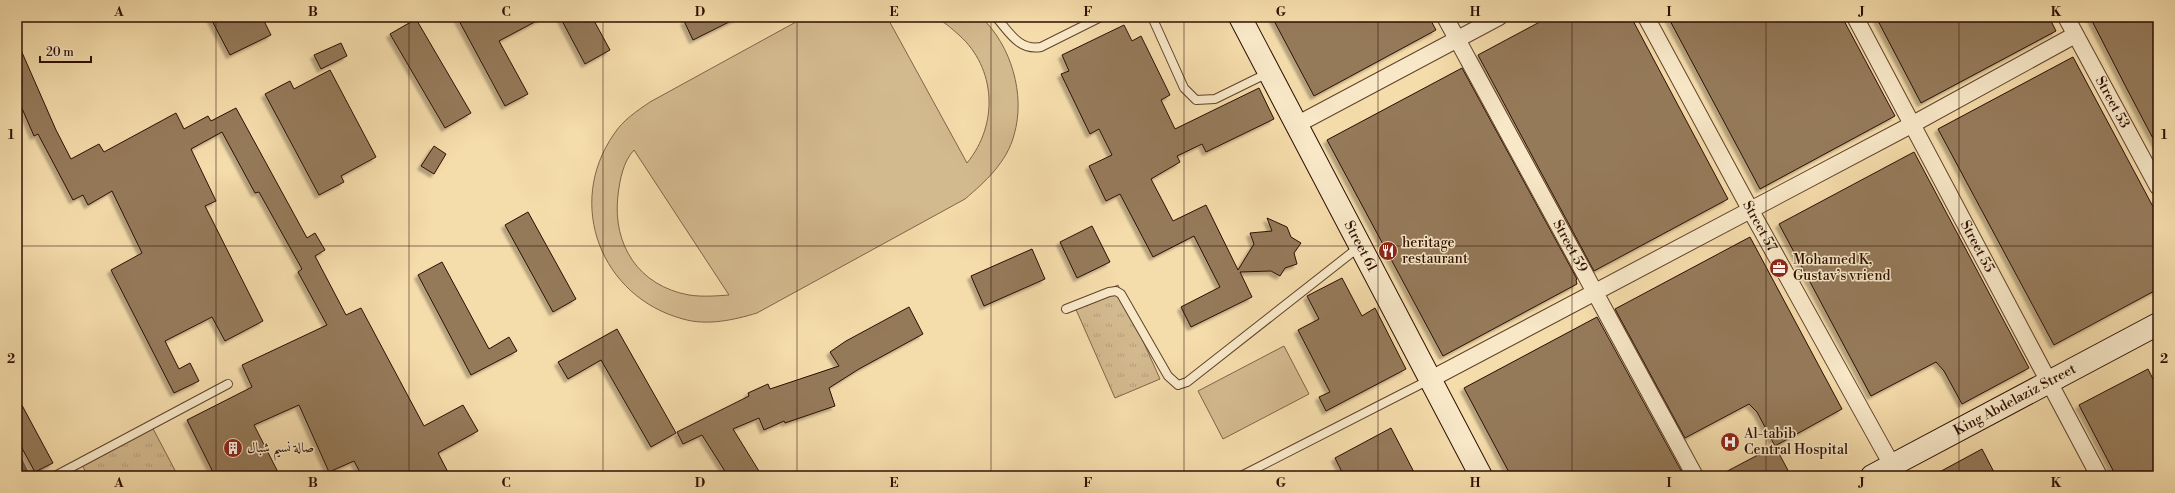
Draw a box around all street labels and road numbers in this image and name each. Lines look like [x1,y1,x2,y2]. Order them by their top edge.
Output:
street label: Street 53 [2091,73,2134,132]
street label: Street 57 [1738,198,1781,255]
street label: Street 59 [1548,217,1591,276]
street label: Street 55 [1956,217,1998,276]
street label: Street 61 [1340,218,1381,275]
street label: King Abdelaziz Street [1951,360,2079,440]

